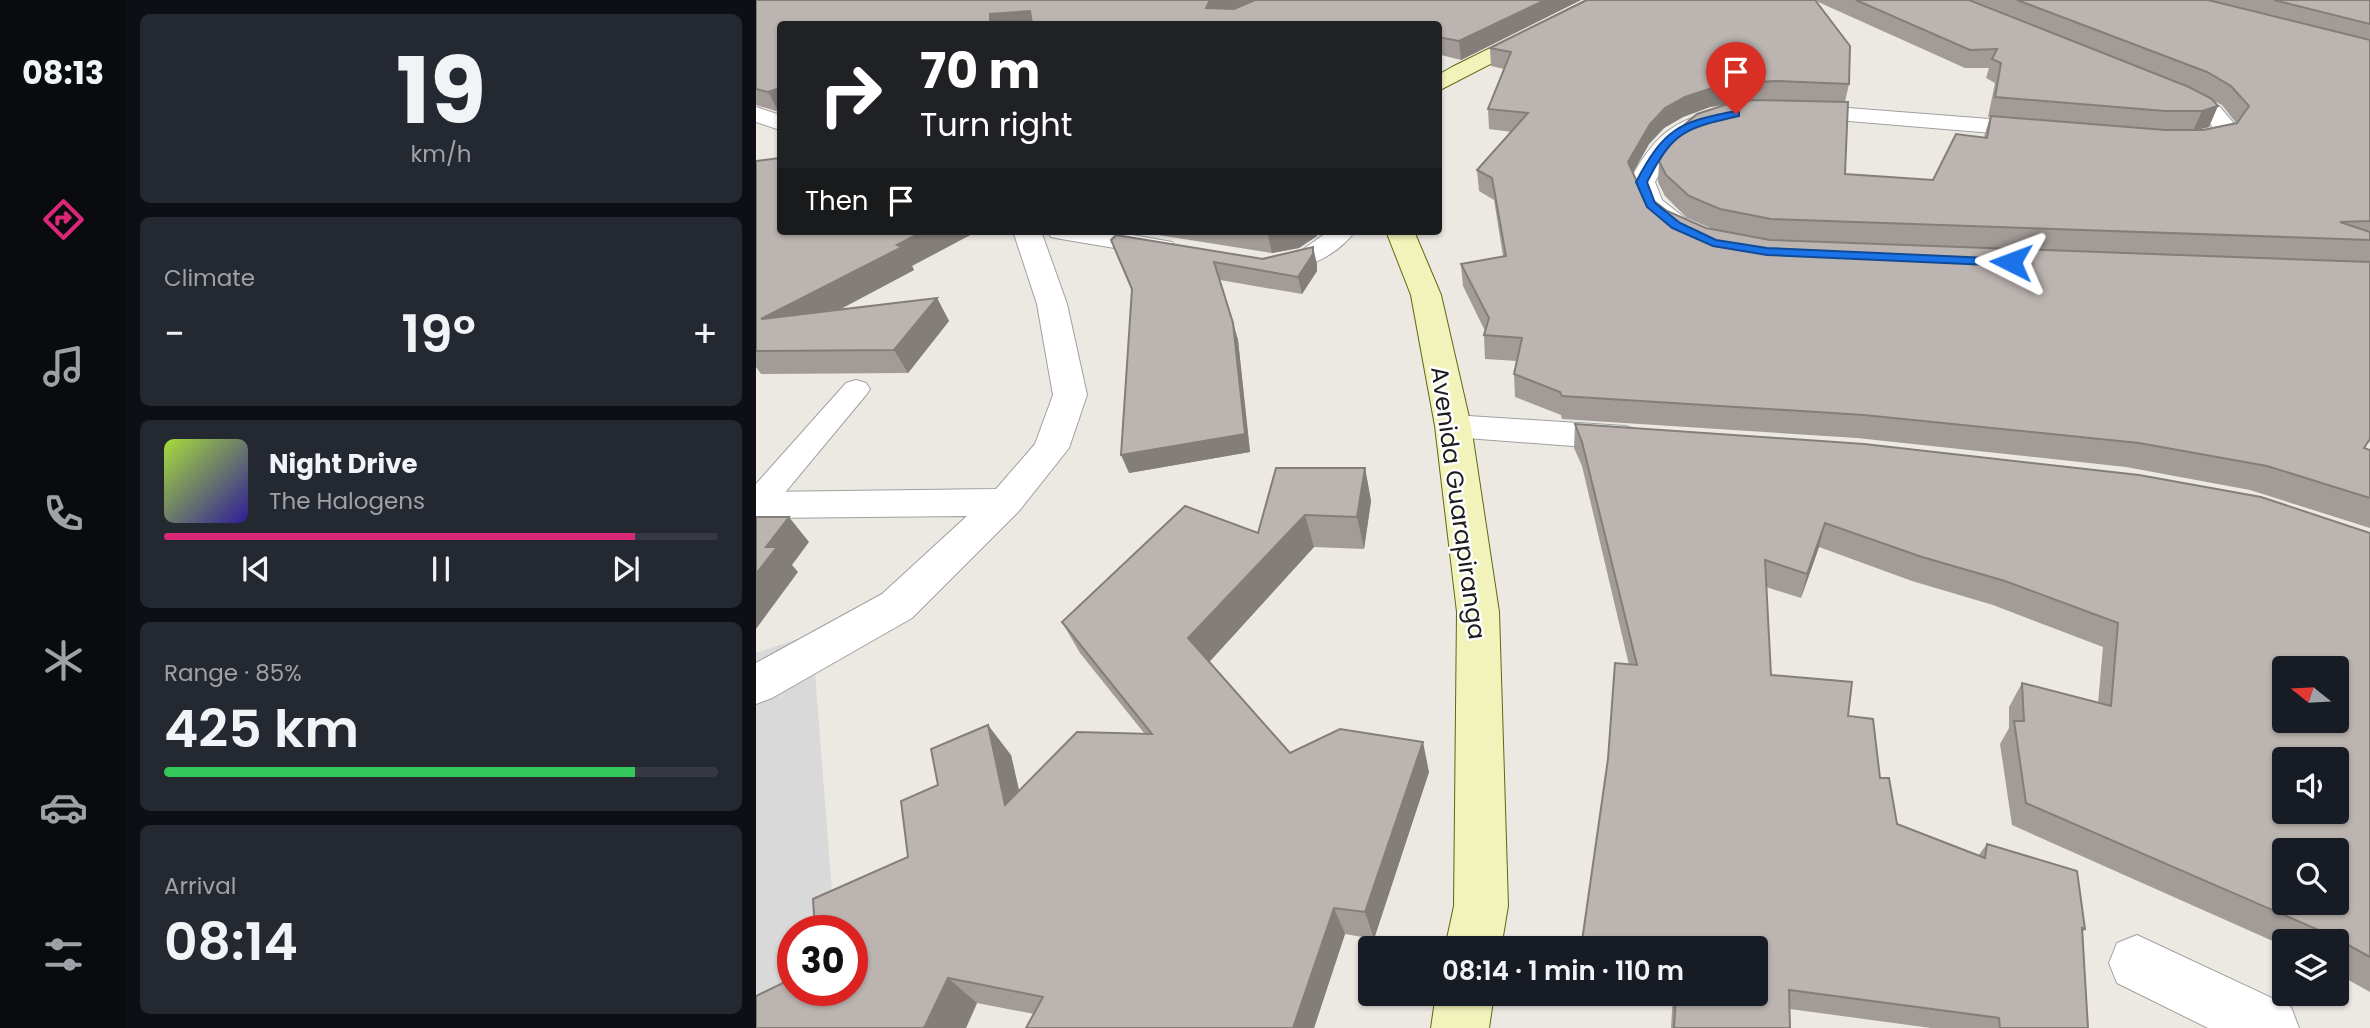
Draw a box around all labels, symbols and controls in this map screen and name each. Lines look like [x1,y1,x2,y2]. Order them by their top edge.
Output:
text: 19 [396,27,486,155]
text: 70 m [920,37,1040,105]
pin [1706,42,1766,114]
icon: right [805,49,896,140]
text: 08:13 [22,50,104,95]
icon: arrive [1717,53,1755,91]
text: Turn right [920,102,1072,147]
text: km/h [410,138,472,170]
icon: arrive [882,182,920,220]
text: Then [805,183,868,219]
icon: directions [39,195,88,244]
position arrow [1974,225,2048,299]
text: Climate [164,262,255,294]
text: 19° [401,297,476,370]
text: − [164,307,185,360]
text: + [692,307,718,360]
icon: music [39,342,88,391]
street label: Avenida Guarapiranga [1423,364,1494,641]
text: Night Drive [269,446,417,482]
text: The Halogens [269,485,425,517]
icon: phone [39,489,88,538]
icon: previous [237,550,275,588]
icon: pause [422,550,460,588]
icon: next [607,550,645,588]
icon: climate [39,636,88,685]
north arrow [2272,656,2348,733]
map controls [2272,656,2349,1006]
text: Range · 85% [164,657,302,689]
text: 425 km [164,692,359,765]
button: sound [2272,747,2349,824]
icon: car [39,783,88,832]
button: search [2272,838,2349,915]
text: Arrival [164,870,236,902]
text: 08:14 [164,905,298,978]
speed limit sign: 30 [777,915,868,1006]
button: layers [2272,929,2349,1006]
icon: filters [39,930,88,979]
text: 08:14 · 1 min · 110 m [1442,953,1684,989]

